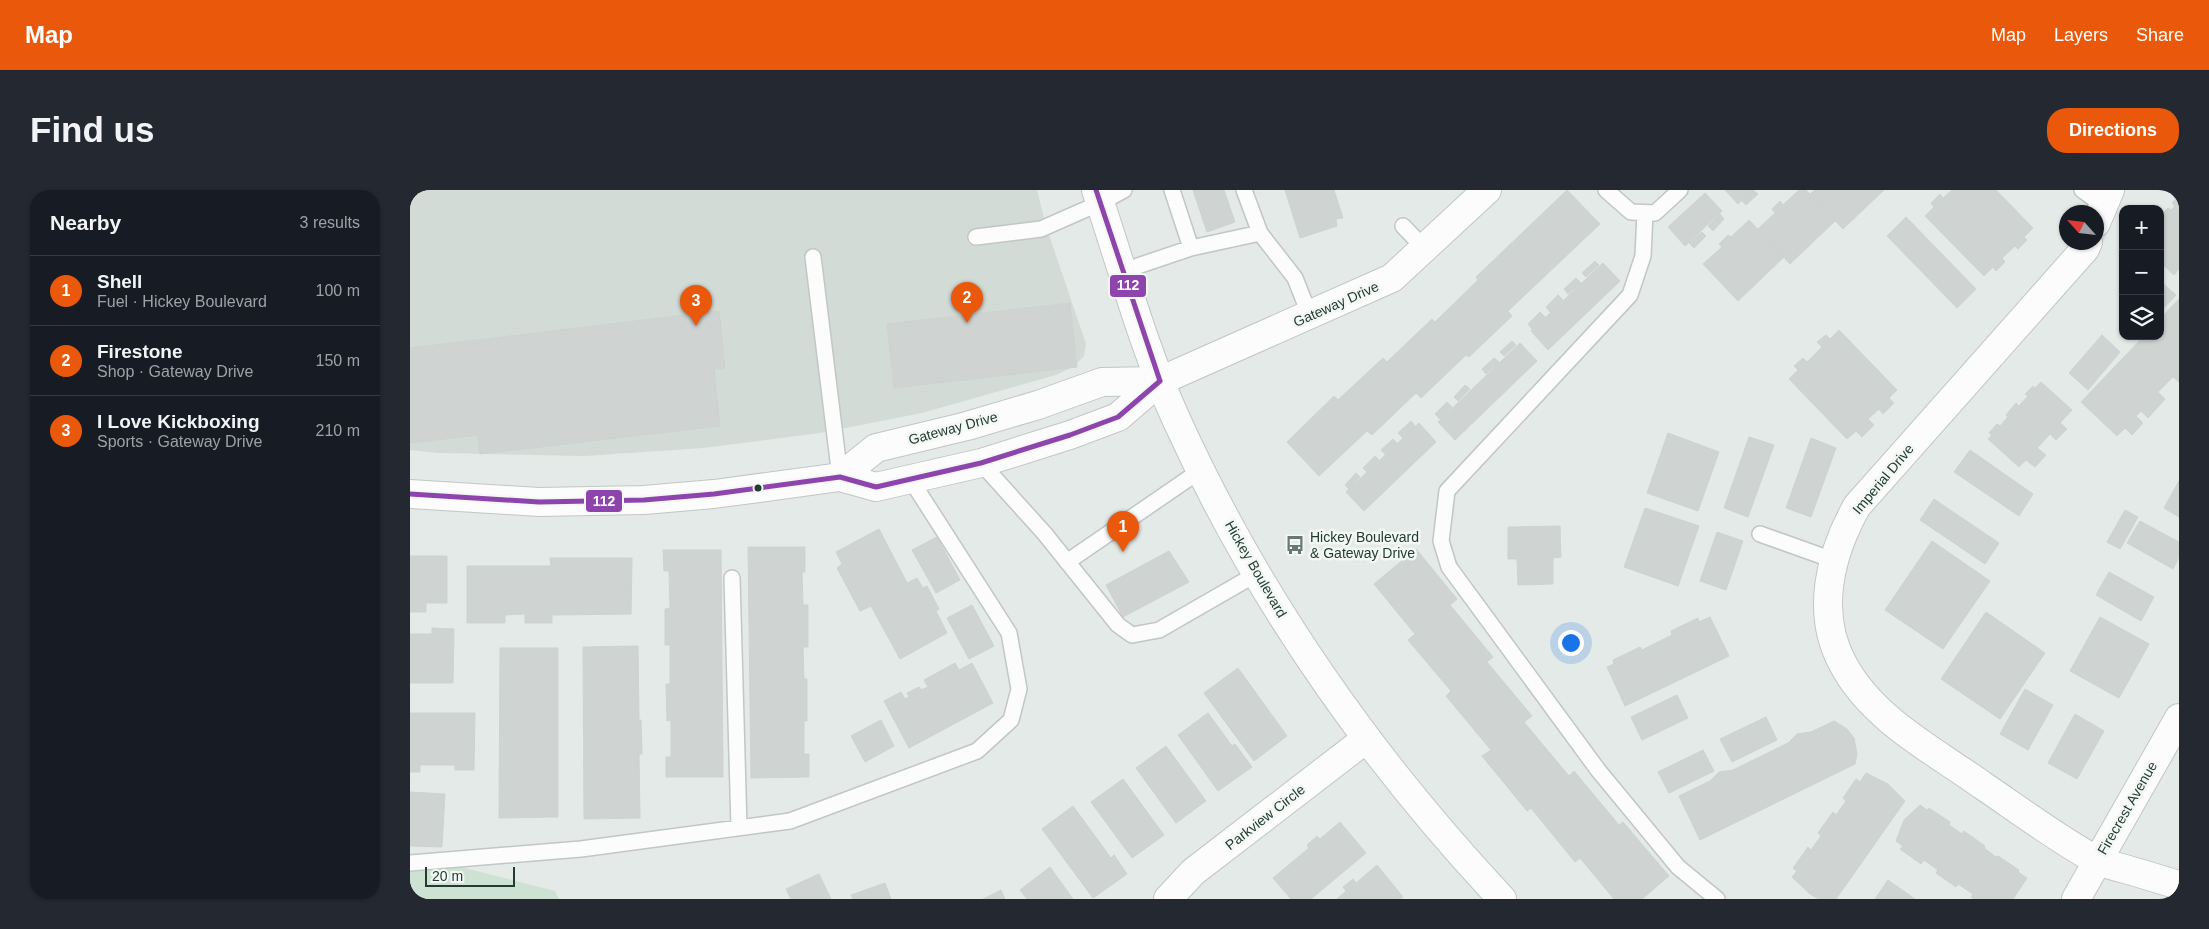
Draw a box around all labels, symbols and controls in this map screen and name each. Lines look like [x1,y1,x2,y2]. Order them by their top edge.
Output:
text: Map [25,21,73,48]
text: Map [1991,25,2026,45]
text: Layers [2054,25,2108,45]
text: Share [2136,25,2184,45]
button: Directions [2047,108,2179,153]
text: Find us [30,110,154,149]
north arrow [2059,205,2104,250]
map controls [2119,205,2164,340]
button: + [2119,205,2164,250]
text: Nearby [50,211,121,234]
text: 3 results [300,214,360,231]
button: − [2119,250,2164,295]
text: Shell [97,271,142,292]
line badge: 112 [1109,274,1147,298]
text: 112 [1117,277,1140,293]
street label: Gateway Drive [1291,278,1381,330]
text: 1 [62,282,70,299]
text: 100 m [316,282,360,299]
pin: 2 [951,282,983,323]
pin: 3 [680,285,712,326]
text: Fuel · Hickey Boulevard [97,293,267,310]
button: layers [2119,295,2164,340]
text: Firestone [97,341,183,362]
text: 2 [62,352,70,369]
text: 150 m [316,352,360,369]
text: Shop · Gateway Drive [97,363,254,380]
street label: Gateway Drive [907,408,1000,448]
text: I Love Kickboxing [97,411,260,432]
text: 3 [62,422,70,439]
text: 210 m [316,422,360,439]
text: Sports · Gateway Drive [97,433,262,450]
street label: Imperial Drive [1849,441,1917,517]
unlabelled marker [753,483,763,493]
line badge: 112 [585,489,623,513]
text: 112 [593,493,616,509]
pin: 1 [1107,511,1139,552]
street label: Hickey Boulevard [1222,518,1290,620]
place label: Hickey Boulevard & Gateway Drive [1310,529,1419,561]
bus stop icon: Hickey Boulevard & Gateway Drive [1284,534,1306,556]
your location [1558,630,1584,656]
street label: Firecrest Avenue [2094,758,2160,857]
street label: Parkview Circle [1222,781,1308,853]
scale bar [425,864,515,887]
text: 20 m [432,868,463,884]

